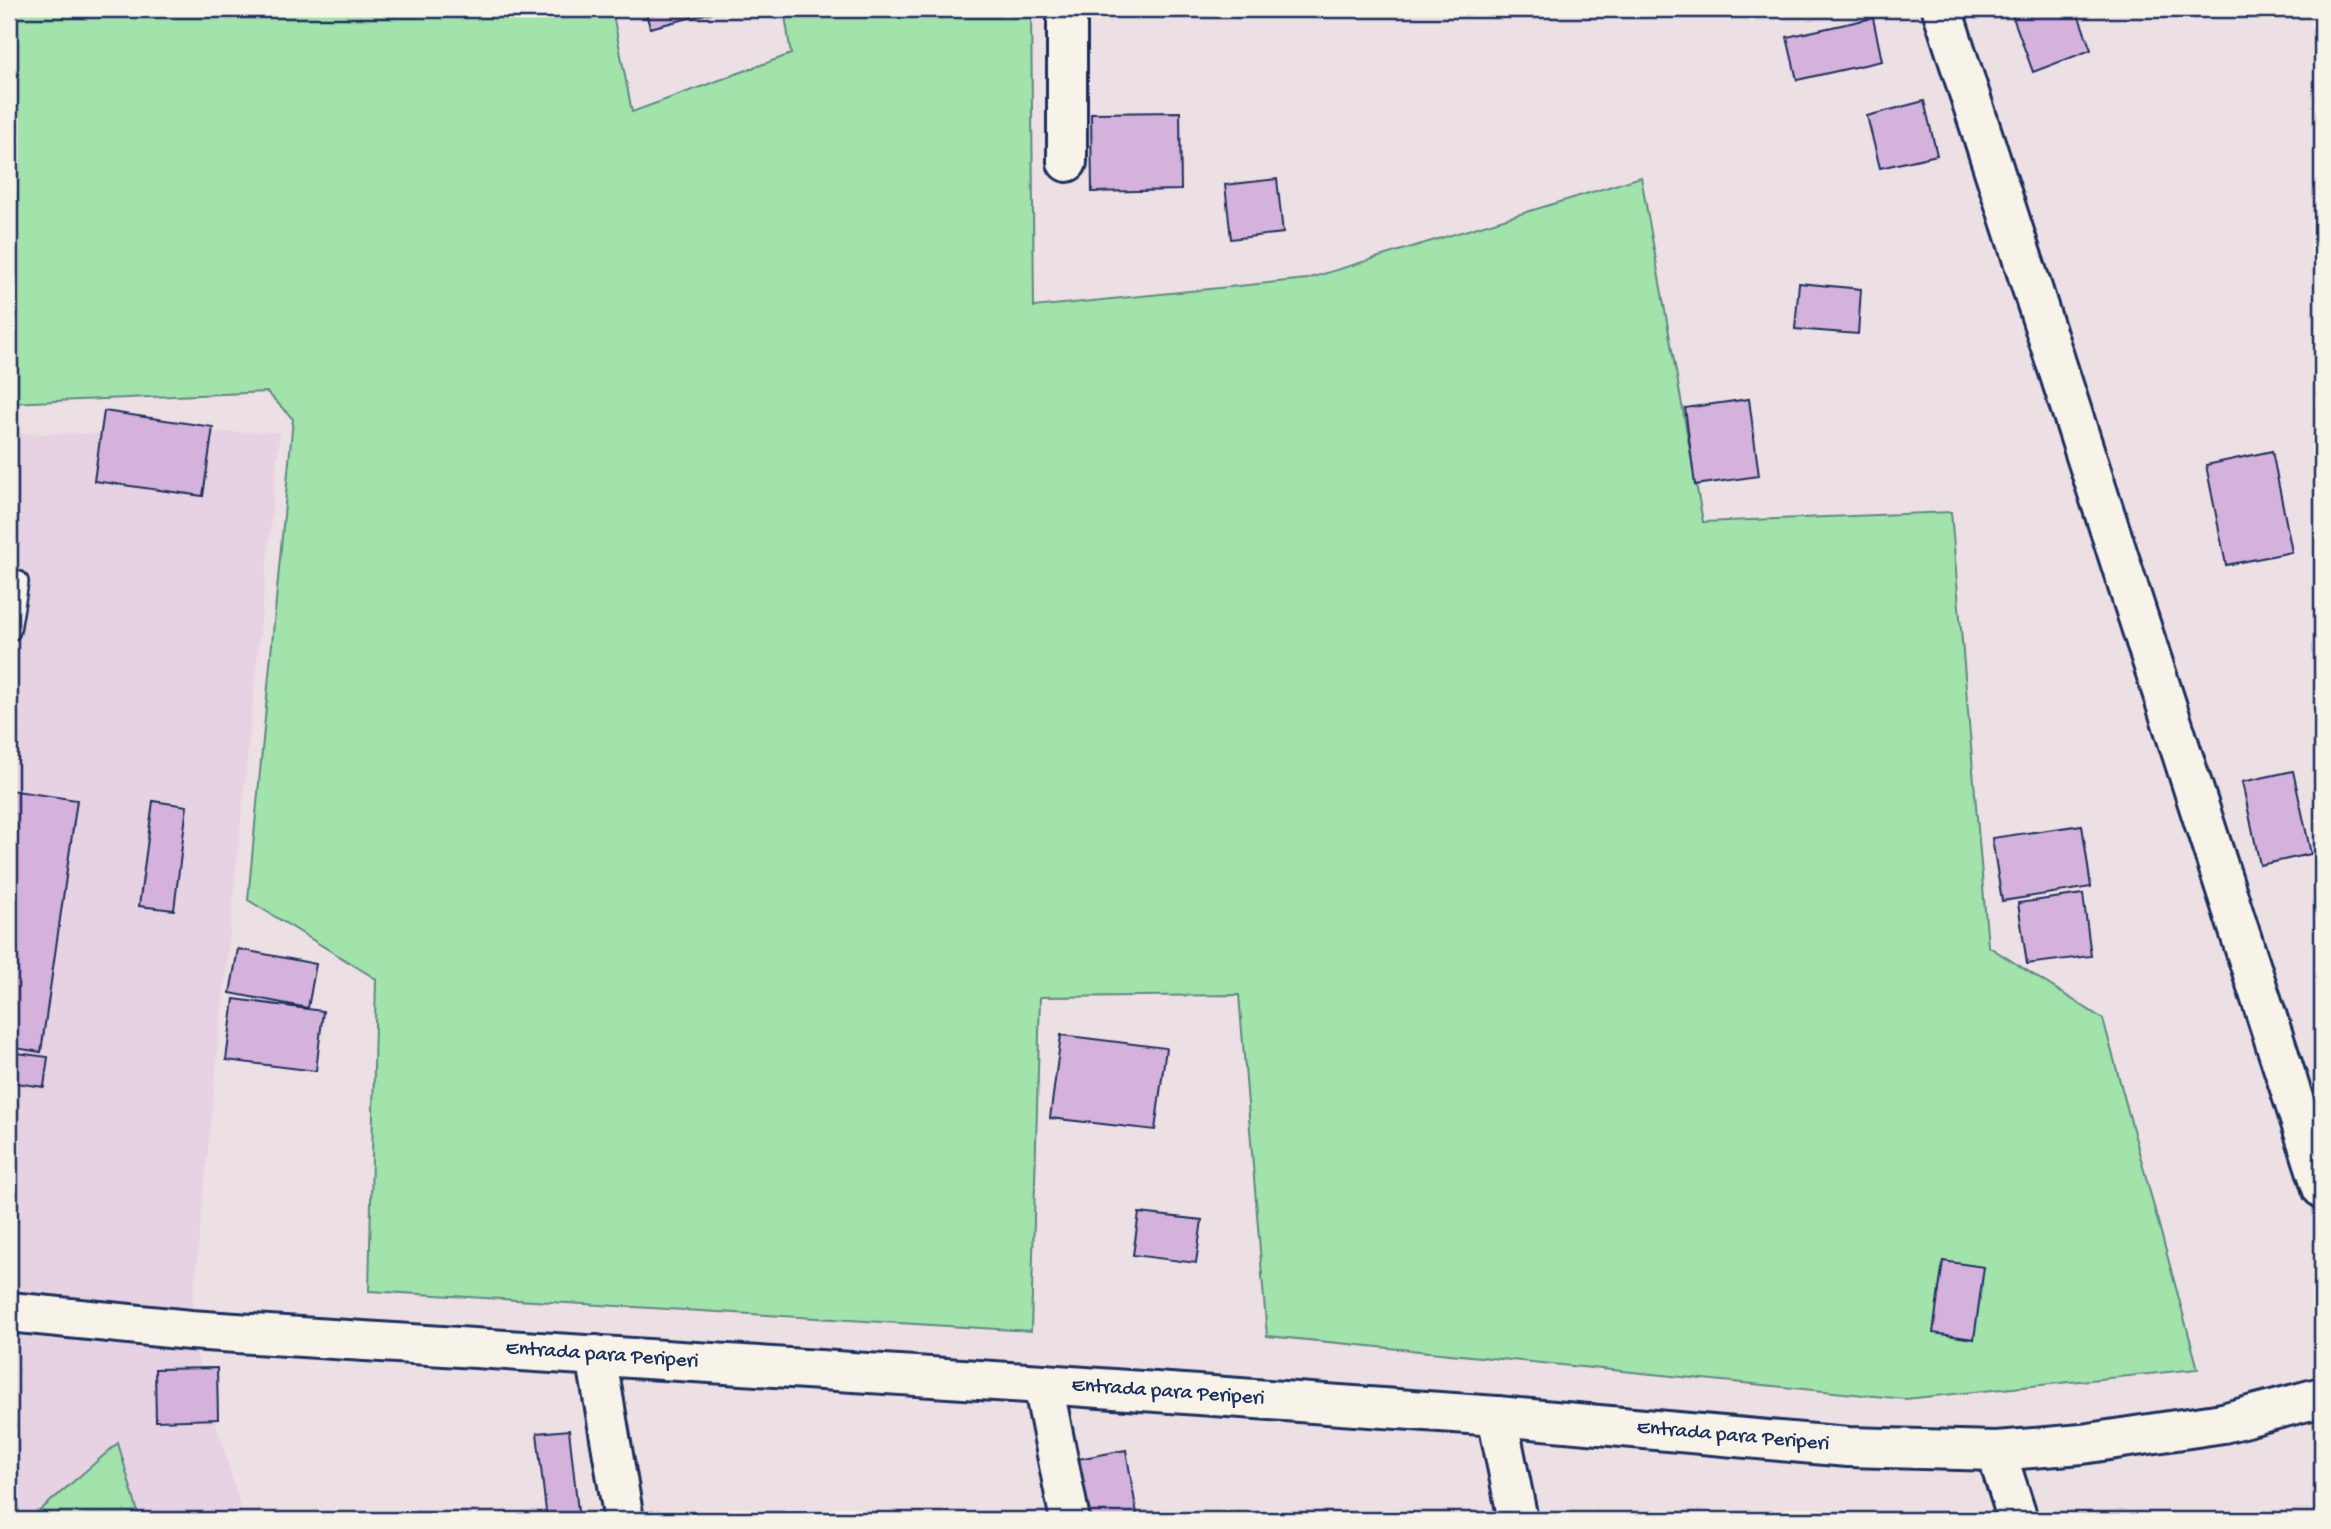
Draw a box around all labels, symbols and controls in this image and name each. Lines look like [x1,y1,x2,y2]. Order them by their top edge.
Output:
street label: Entrada para Periperi [505,1337,699,1375]
street label: Entrada para Periperi [1071,1374,1265,1412]
street label: Entrada para Periperi [1636,1416,1830,1458]

